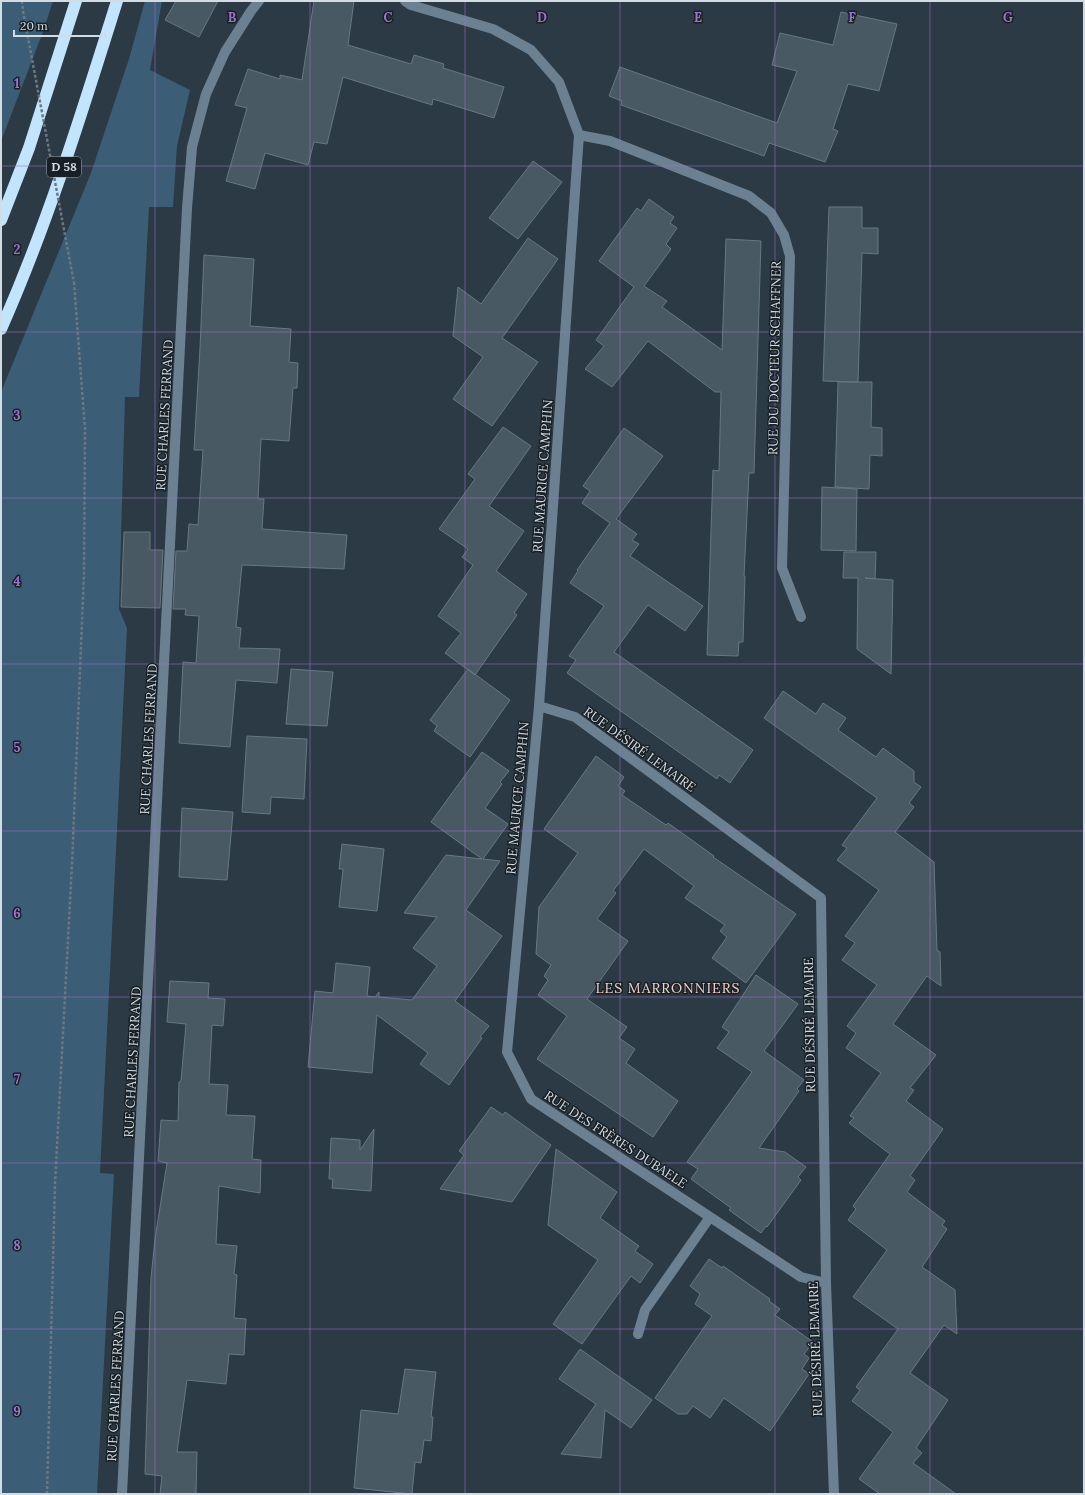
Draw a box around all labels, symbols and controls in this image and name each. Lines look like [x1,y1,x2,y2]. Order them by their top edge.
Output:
text: B [228,9,237,26]
text: C [384,9,393,26]
text: D [537,9,547,26]
text: E [694,9,702,26]
text: F [848,9,856,26]
text: G [1003,9,1013,26]
scale bar [14,12,105,38]
text: 20 m [20,18,48,33]
text: 1 [14,75,20,92]
road number: D 58 [47,157,81,177]
text: 2 [14,241,21,258]
street label: RUE DU DOCTEUR SCHAFFNER [764,260,785,455]
street label: RUE CHARLES FERRAND [152,339,177,491]
street label: RUE MAURICE CAMPHIN [529,399,556,553]
text: 3 [13,407,21,424]
text: 4 [13,573,21,590]
street label: RUE CHARLES FERRAND [136,663,161,815]
street label: RUE DÉSIRÉ LEMAIRE [580,703,699,796]
street label: RUE MAURICE CAMPHIN [502,721,533,875]
text: 5 [13,739,21,756]
text: 6 [13,905,21,922]
street label: RUE DÉSIRÉ LEMAIRE [800,958,819,1092]
district label: LES MARRONNIERS [595,979,741,997]
street label: RUE CHARLES FERRAND [120,986,145,1138]
text: 7 [14,1071,20,1088]
street label: RUE DES FRÈRES DUBAELE [541,1087,690,1192]
text: 8 [13,1237,21,1254]
street label: RUE DÉSIRÉ LEMAIRE [805,1281,826,1417]
street label: RUE CHARLES FERRAND [103,1310,128,1462]
text: 9 [13,1403,21,1420]

